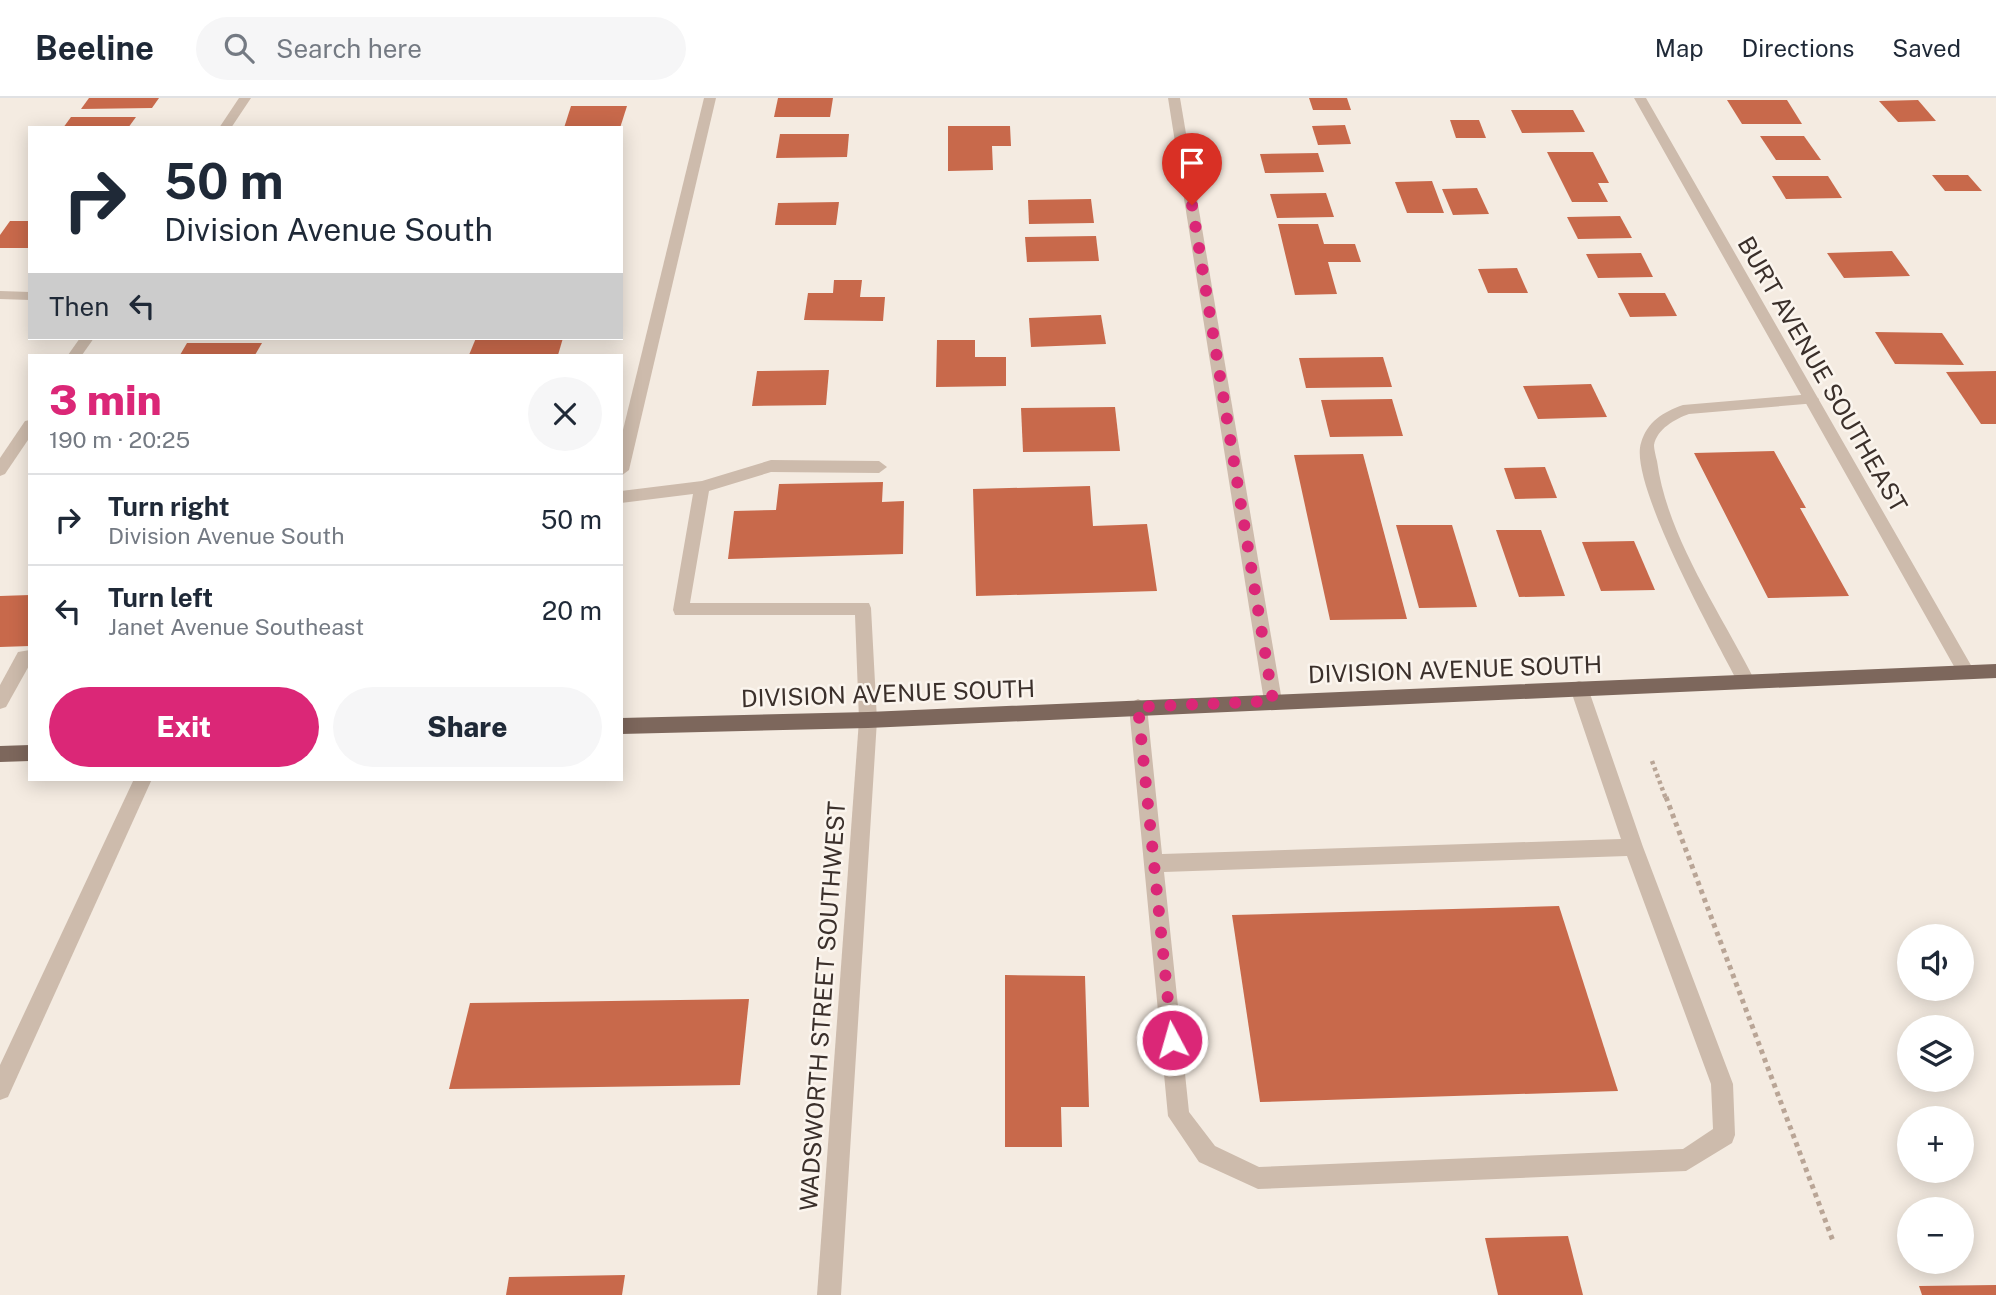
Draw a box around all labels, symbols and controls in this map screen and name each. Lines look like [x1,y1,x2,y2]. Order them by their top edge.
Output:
search box [196,17,686,80]
text: Beeline [35,29,154,67]
icon: search [220,29,258,67]
text: Search here [276,33,422,64]
text: Map [1655,34,1704,62]
text: Directions [1742,34,1854,62]
text: Saved [1892,34,1961,62]
pin [1162,133,1222,205]
icon: arrive [1173,144,1211,182]
text: 50 m [164,152,284,210]
icon: right [49,154,140,245]
text: Division Avenue South [164,211,493,248]
street label: BURT AVENUE SOUTHEAST [1732,231,1914,517]
icon: left [123,287,161,325]
text: Then [49,291,109,322]
text: 3 min [49,375,162,424]
button: close [528,377,602,451]
text: 190 m · 20:25 [49,426,190,453]
text: Turn right [108,491,230,522]
icon: right [49,501,87,539]
text: 50 m [541,504,602,535]
text: Division Avenue South [108,522,345,549]
text: Turn left [108,582,213,613]
icon: left [49,592,87,630]
text: 20 m [542,595,602,626]
text: Janet Avenue Southeast [108,613,364,640]
street label: DIVISION AVENUE SOUTH [1308,650,1602,688]
street label: DIVISION AVENUE SOUTH [741,674,1035,712]
button: Exit [49,687,319,767]
button: Share [333,687,602,767]
street label: WADSWORTH STREET SOUTHWEST [794,800,850,1212]
map controls [1897,924,1974,1274]
button: sound [1897,924,1974,1001]
position arrow [1135,1003,1209,1077]
button: layers [1897,1015,1974,1092]
button: + [1897,1106,1974,1183]
button: − [1897,1197,1974,1274]

